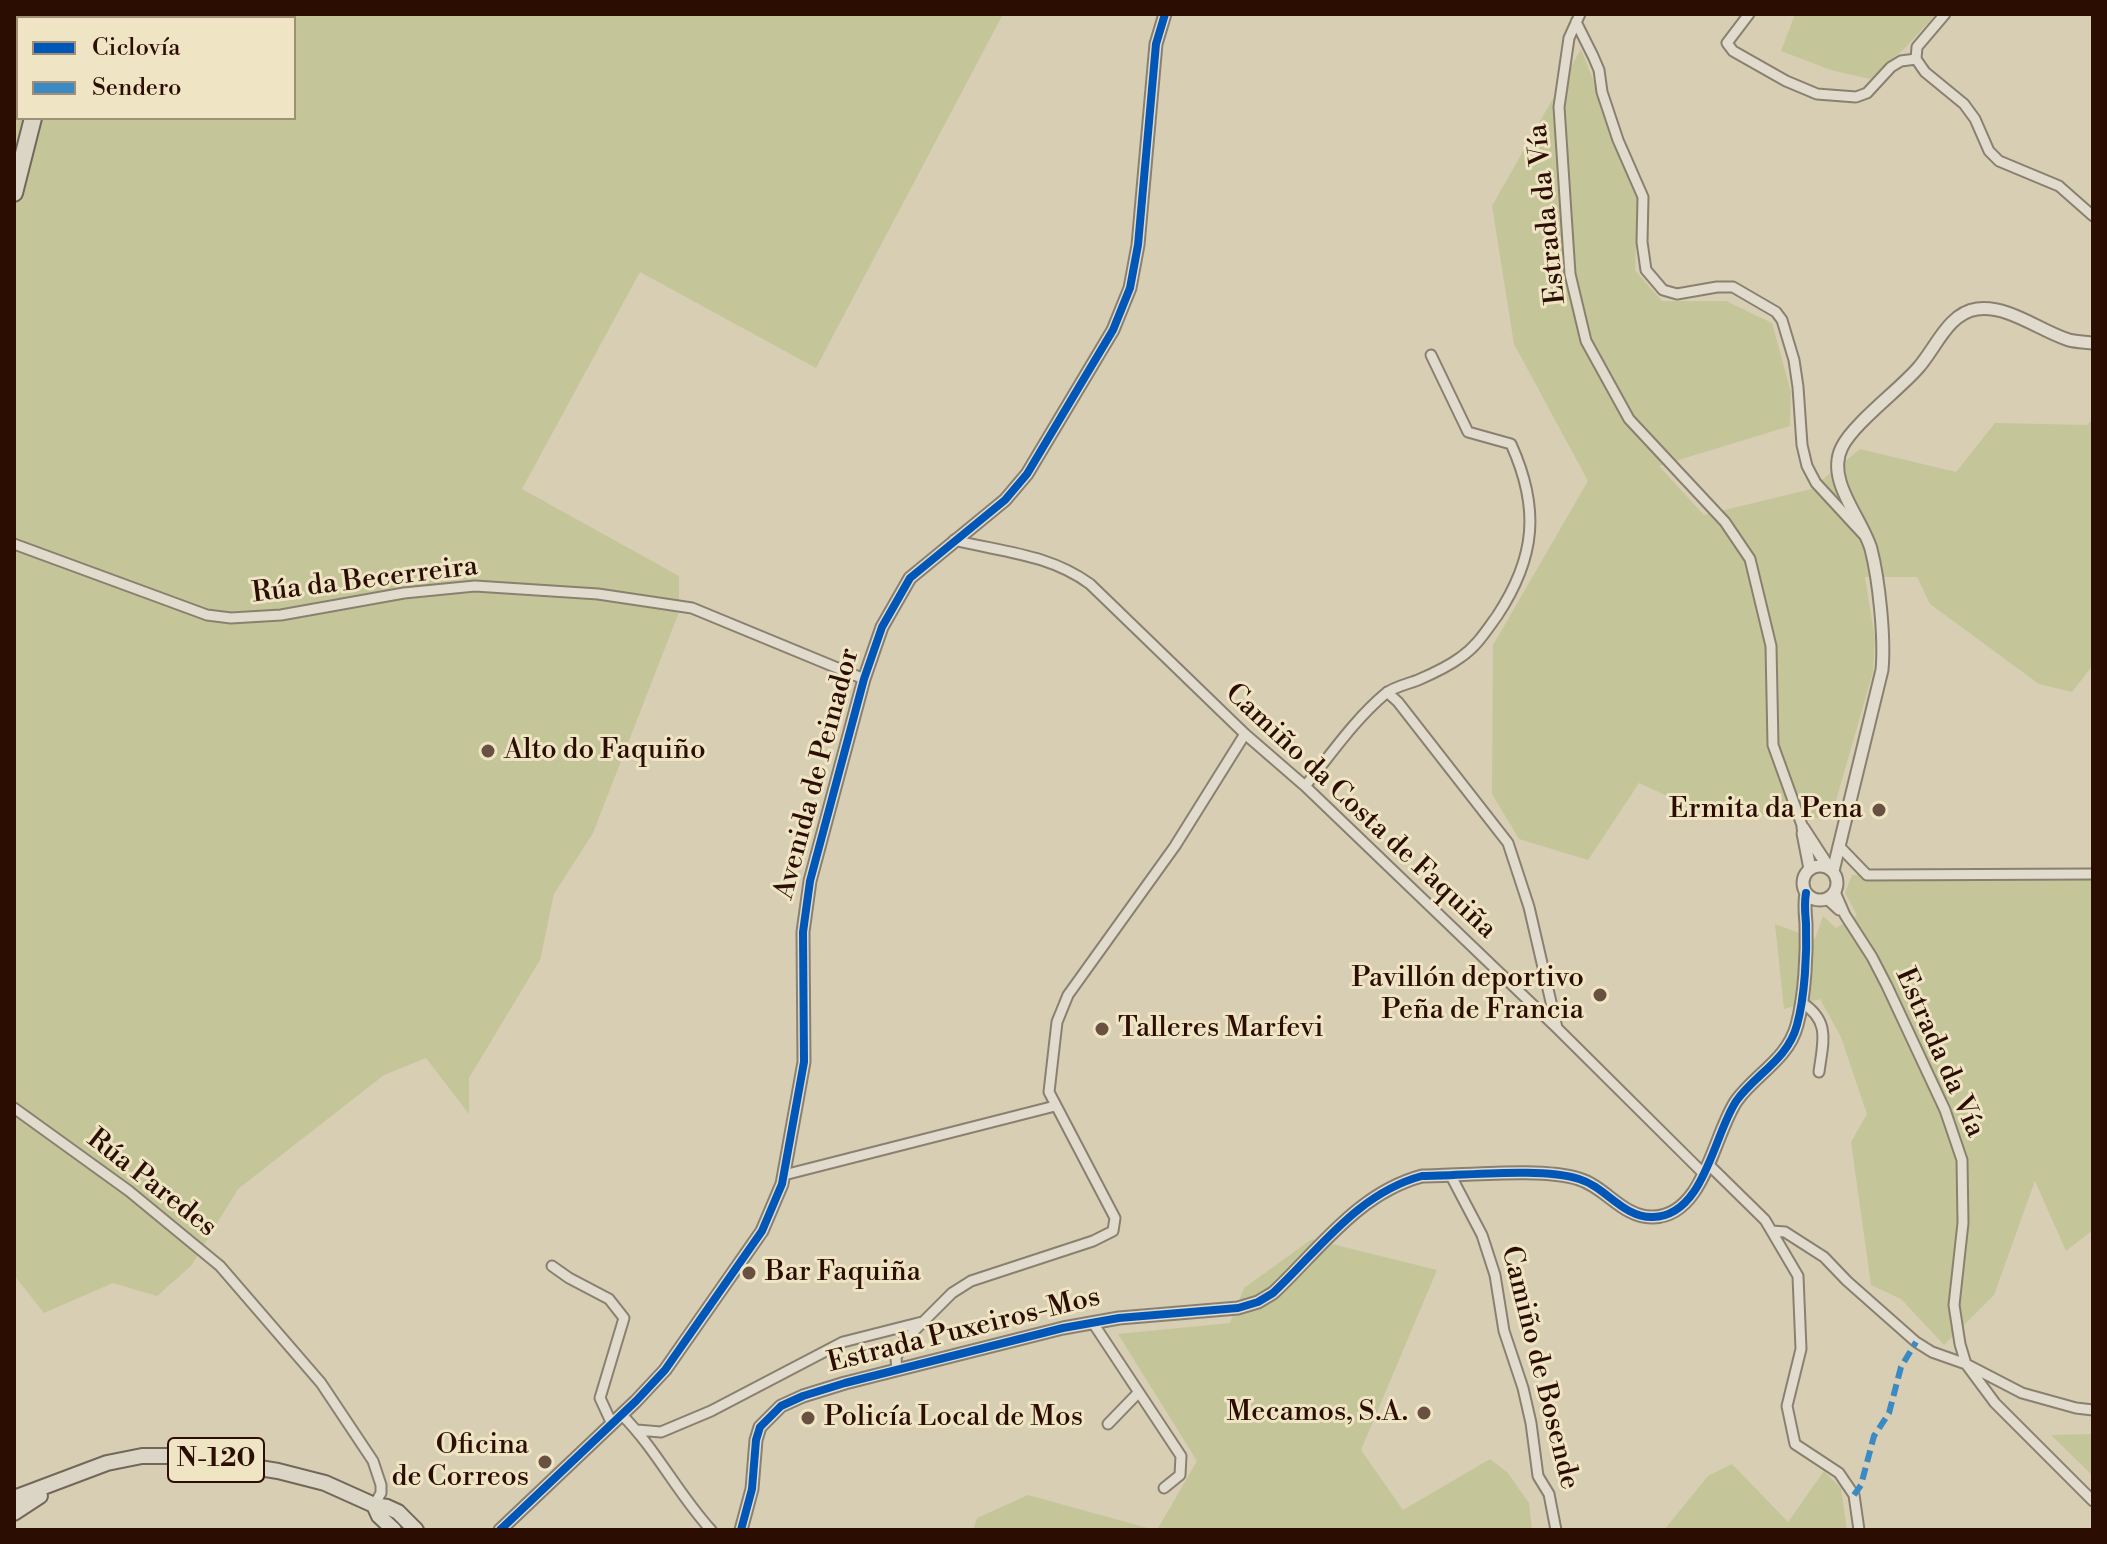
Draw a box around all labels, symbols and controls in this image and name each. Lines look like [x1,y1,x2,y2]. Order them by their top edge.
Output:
legend [16,16,296,120]
text: Ciclovía [92,33,180,63]
text: Sendero [92,73,182,103]
street label: Estrada da Vía [1522,122,1574,306]
street label: Rúa da Becerreira [250,550,480,612]
street label: Avenida de Peinador [768,645,868,903]
street label: Camiño da Costa de Faquiña [1217,677,1503,947]
place label: Alto do Faquiño [504,734,706,768]
marker: Alto do Faquiño [479,742,497,760]
place label: Ermita da Pena [1669,793,1863,827]
marker: Ermita da Pena [1870,801,1888,819]
place label: Pavillón deportivo Peña de Francia [1351,962,1584,1028]
street label: Estrada da Vía [1887,963,1991,1143]
marker: Pavillón deportivo Peña de Francia [1591,986,1609,1004]
place label: Talleres Marfevi [1118,1012,1323,1046]
marker: Talleres Marfevi [1093,1020,1111,1038]
street label: Rúa Paredes [79,1123,223,1245]
street label: Camiño de Bosende [1492,1243,1586,1493]
place label: Bar Faquiña [765,1256,921,1290]
marker: Bar Faquiña [740,1264,758,1282]
street label: Estrada Puxeiros-Mos [824,1281,1104,1381]
place label: Mecamos, S.A. [1227,1396,1408,1430]
place label: Policía Local de Mos [824,1401,1083,1435]
marker: Mecamos, S.A. [1415,1404,1433,1422]
marker: Policía Local de Mos [799,1409,817,1427]
place label: Oficina de Correos [392,1429,529,1495]
road number: N-120 [168,1438,264,1482]
marker: Oficina de Correos [536,1453,554,1471]

